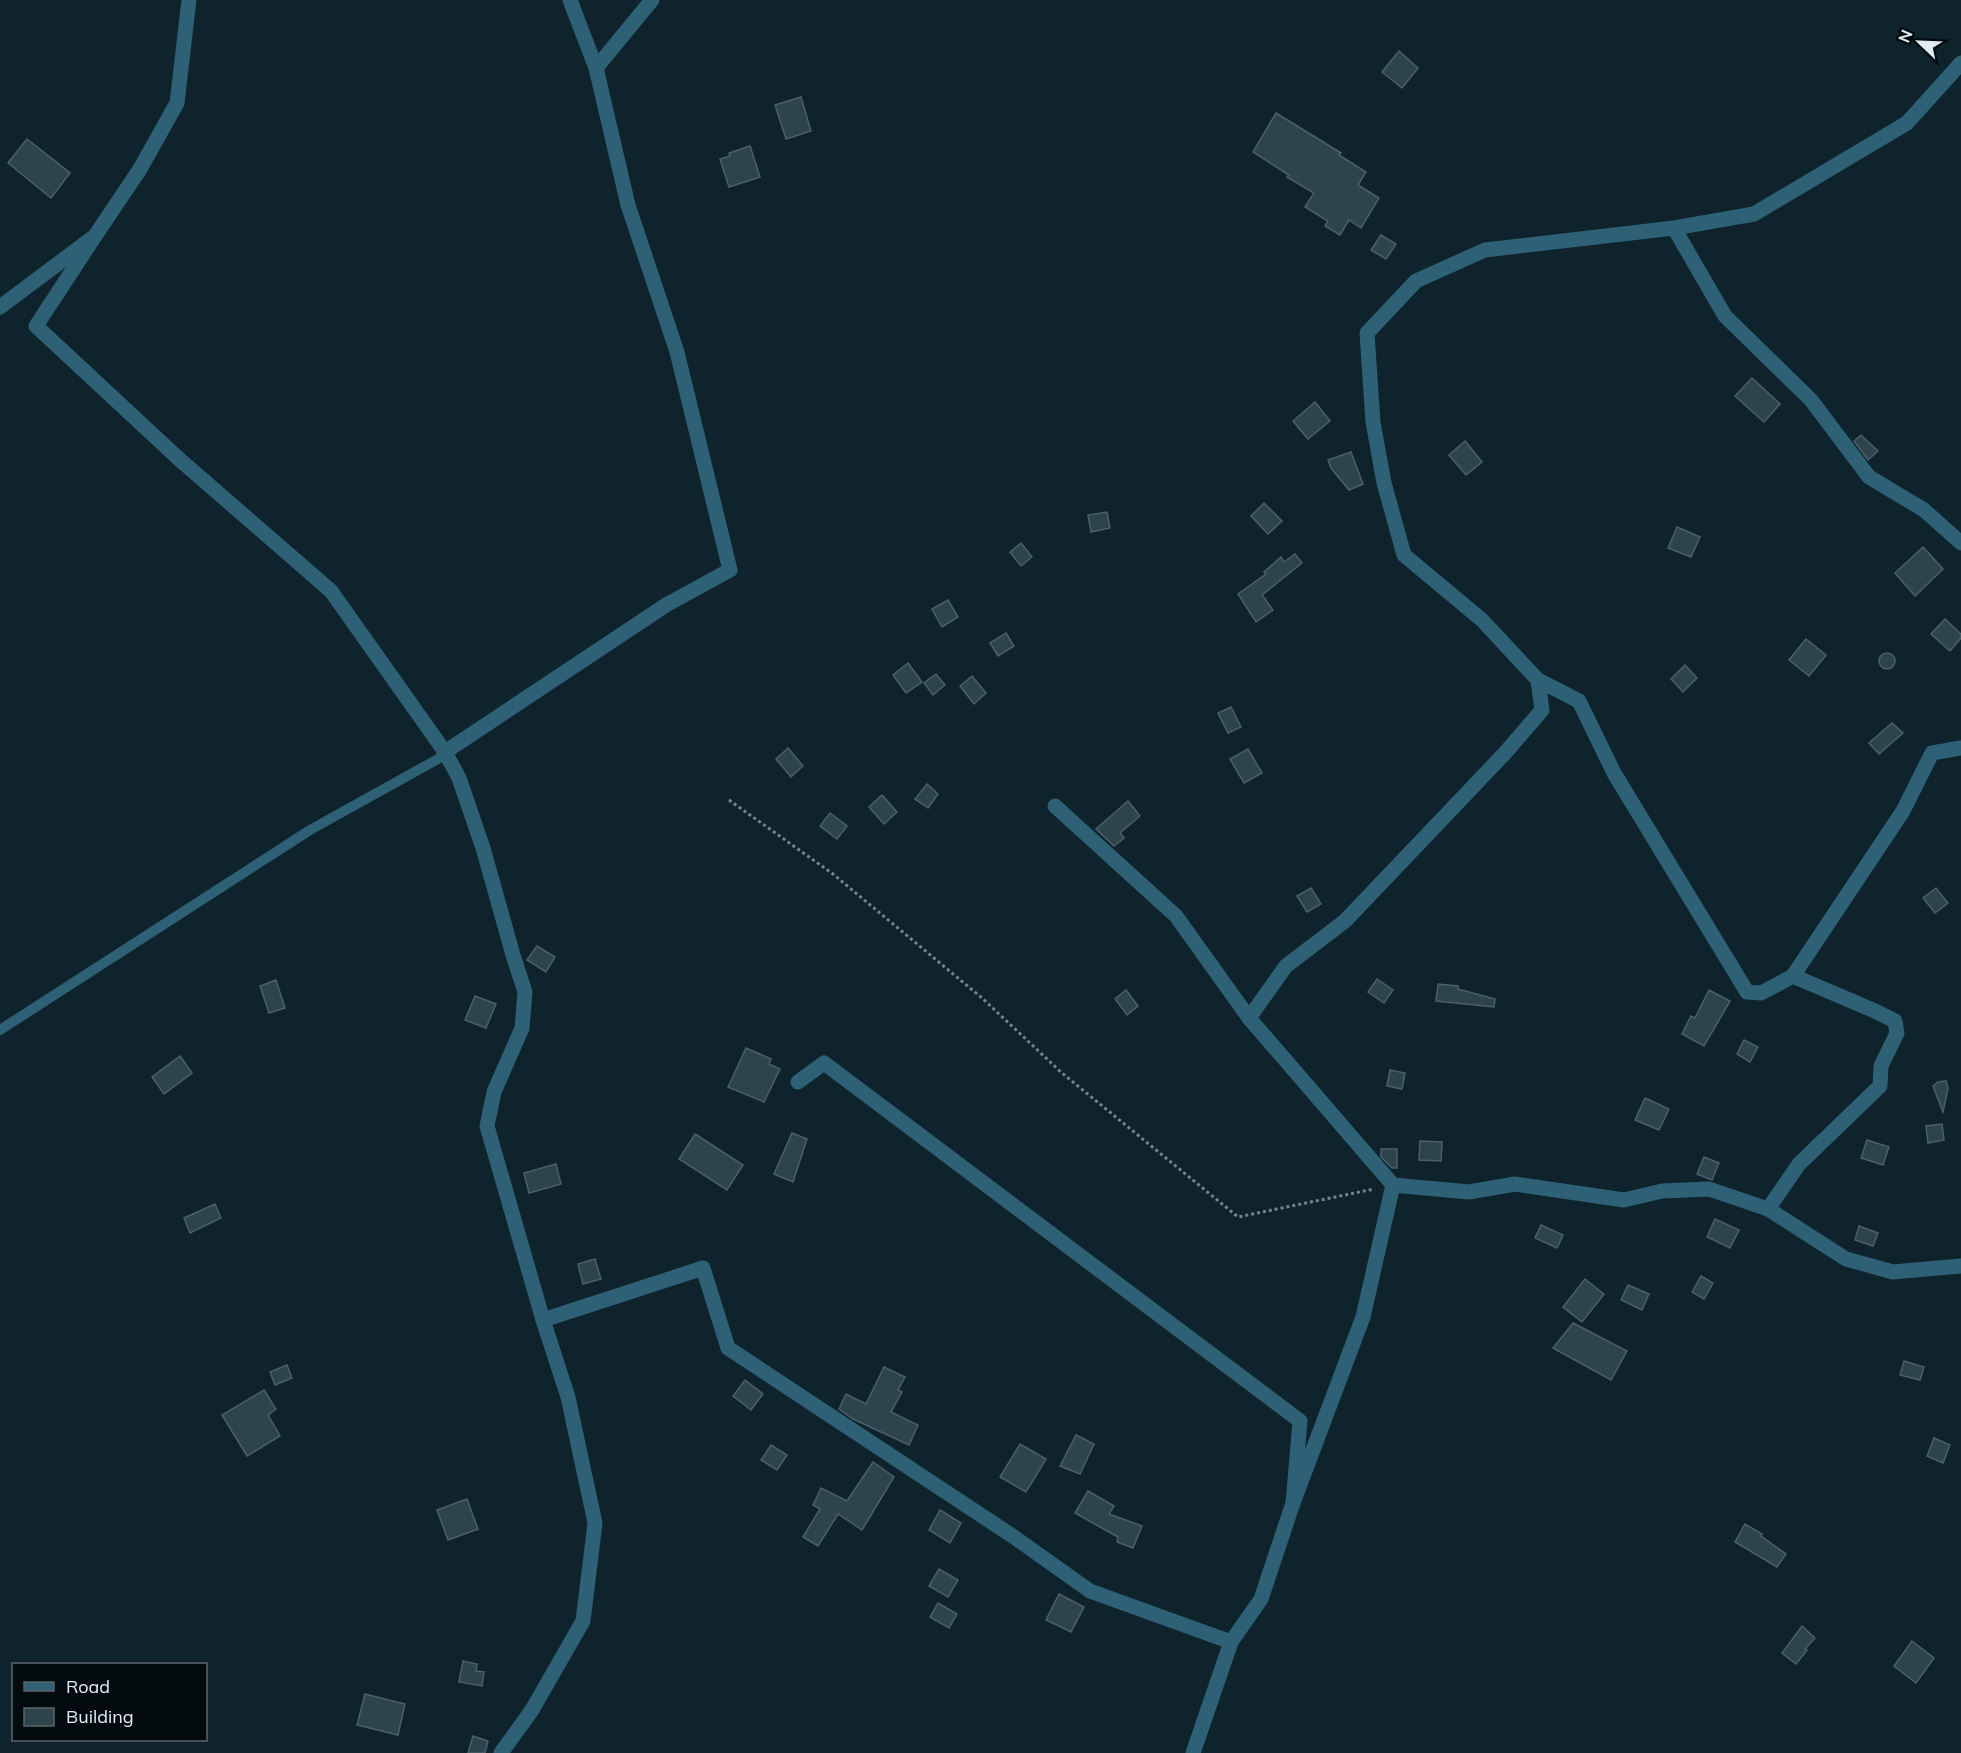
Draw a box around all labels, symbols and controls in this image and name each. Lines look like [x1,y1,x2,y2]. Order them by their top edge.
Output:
north arrow [1889,12,1949,72]
text: N [1894,27,1917,46]
legend [12,1663,207,1741]
text: Road [66,1675,110,1698]
text: Building [66,1705,134,1728]

